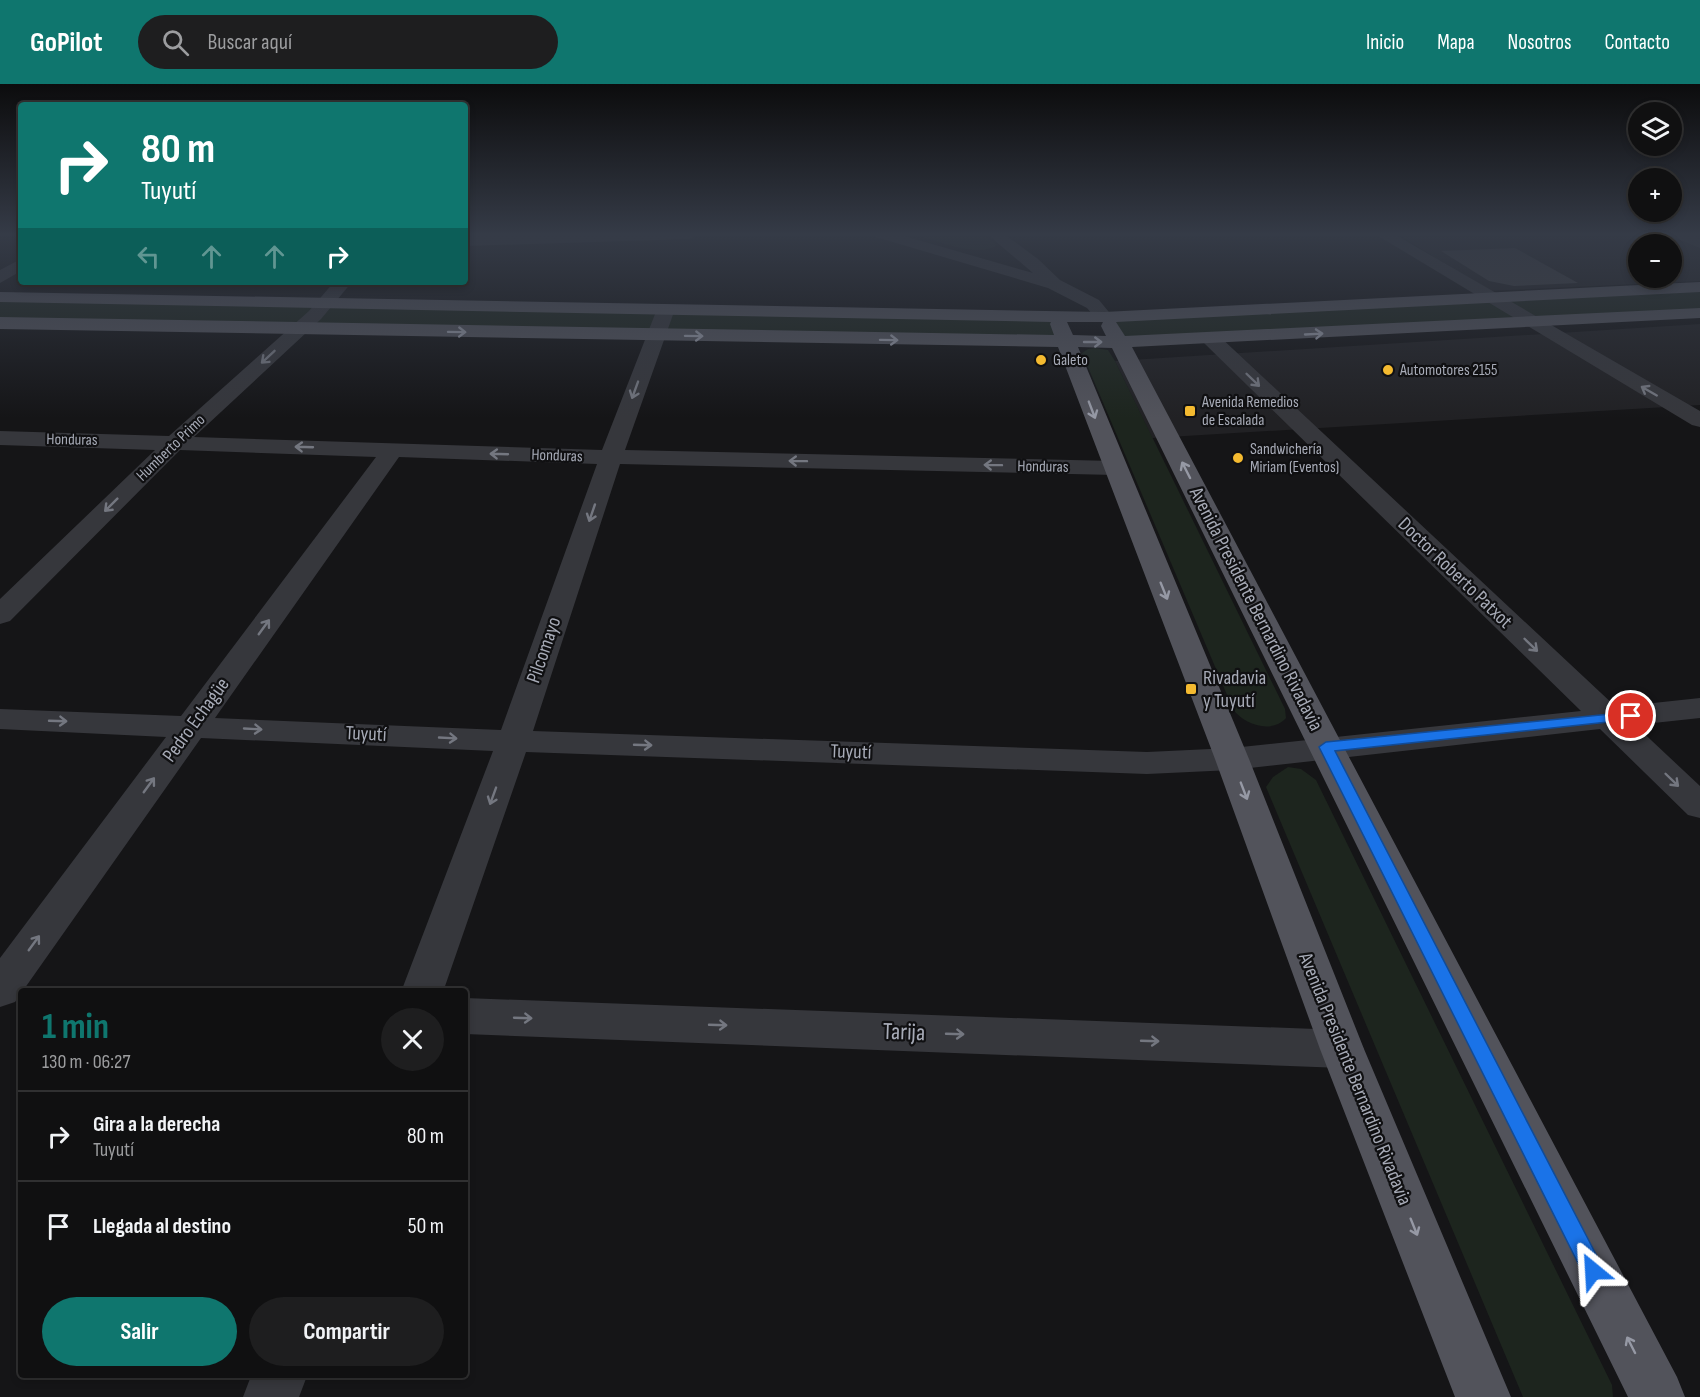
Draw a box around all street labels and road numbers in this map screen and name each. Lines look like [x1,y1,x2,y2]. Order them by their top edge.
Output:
street label: Humberto Primo [133,411,209,485]
street label: Honduras [46,430,98,450]
street label: Honduras [531,446,583,466]
street label: Honduras [1017,457,1069,477]
street label: Avenida Presidente Bernardino Rivadavia [1184,482,1328,735]
street label: Doctor Roberto Patxot [1393,512,1517,634]
street label: Pilcomayo [522,614,566,686]
street label: Pedro Echagüe [157,673,235,767]
street label: Tuyutí [345,721,387,747]
street label: Tuyutí [830,739,872,765]
street label: Avenida Presidente Bernardino Rivadavia [1293,948,1417,1209]
street label: Tarija [882,1017,926,1047]

